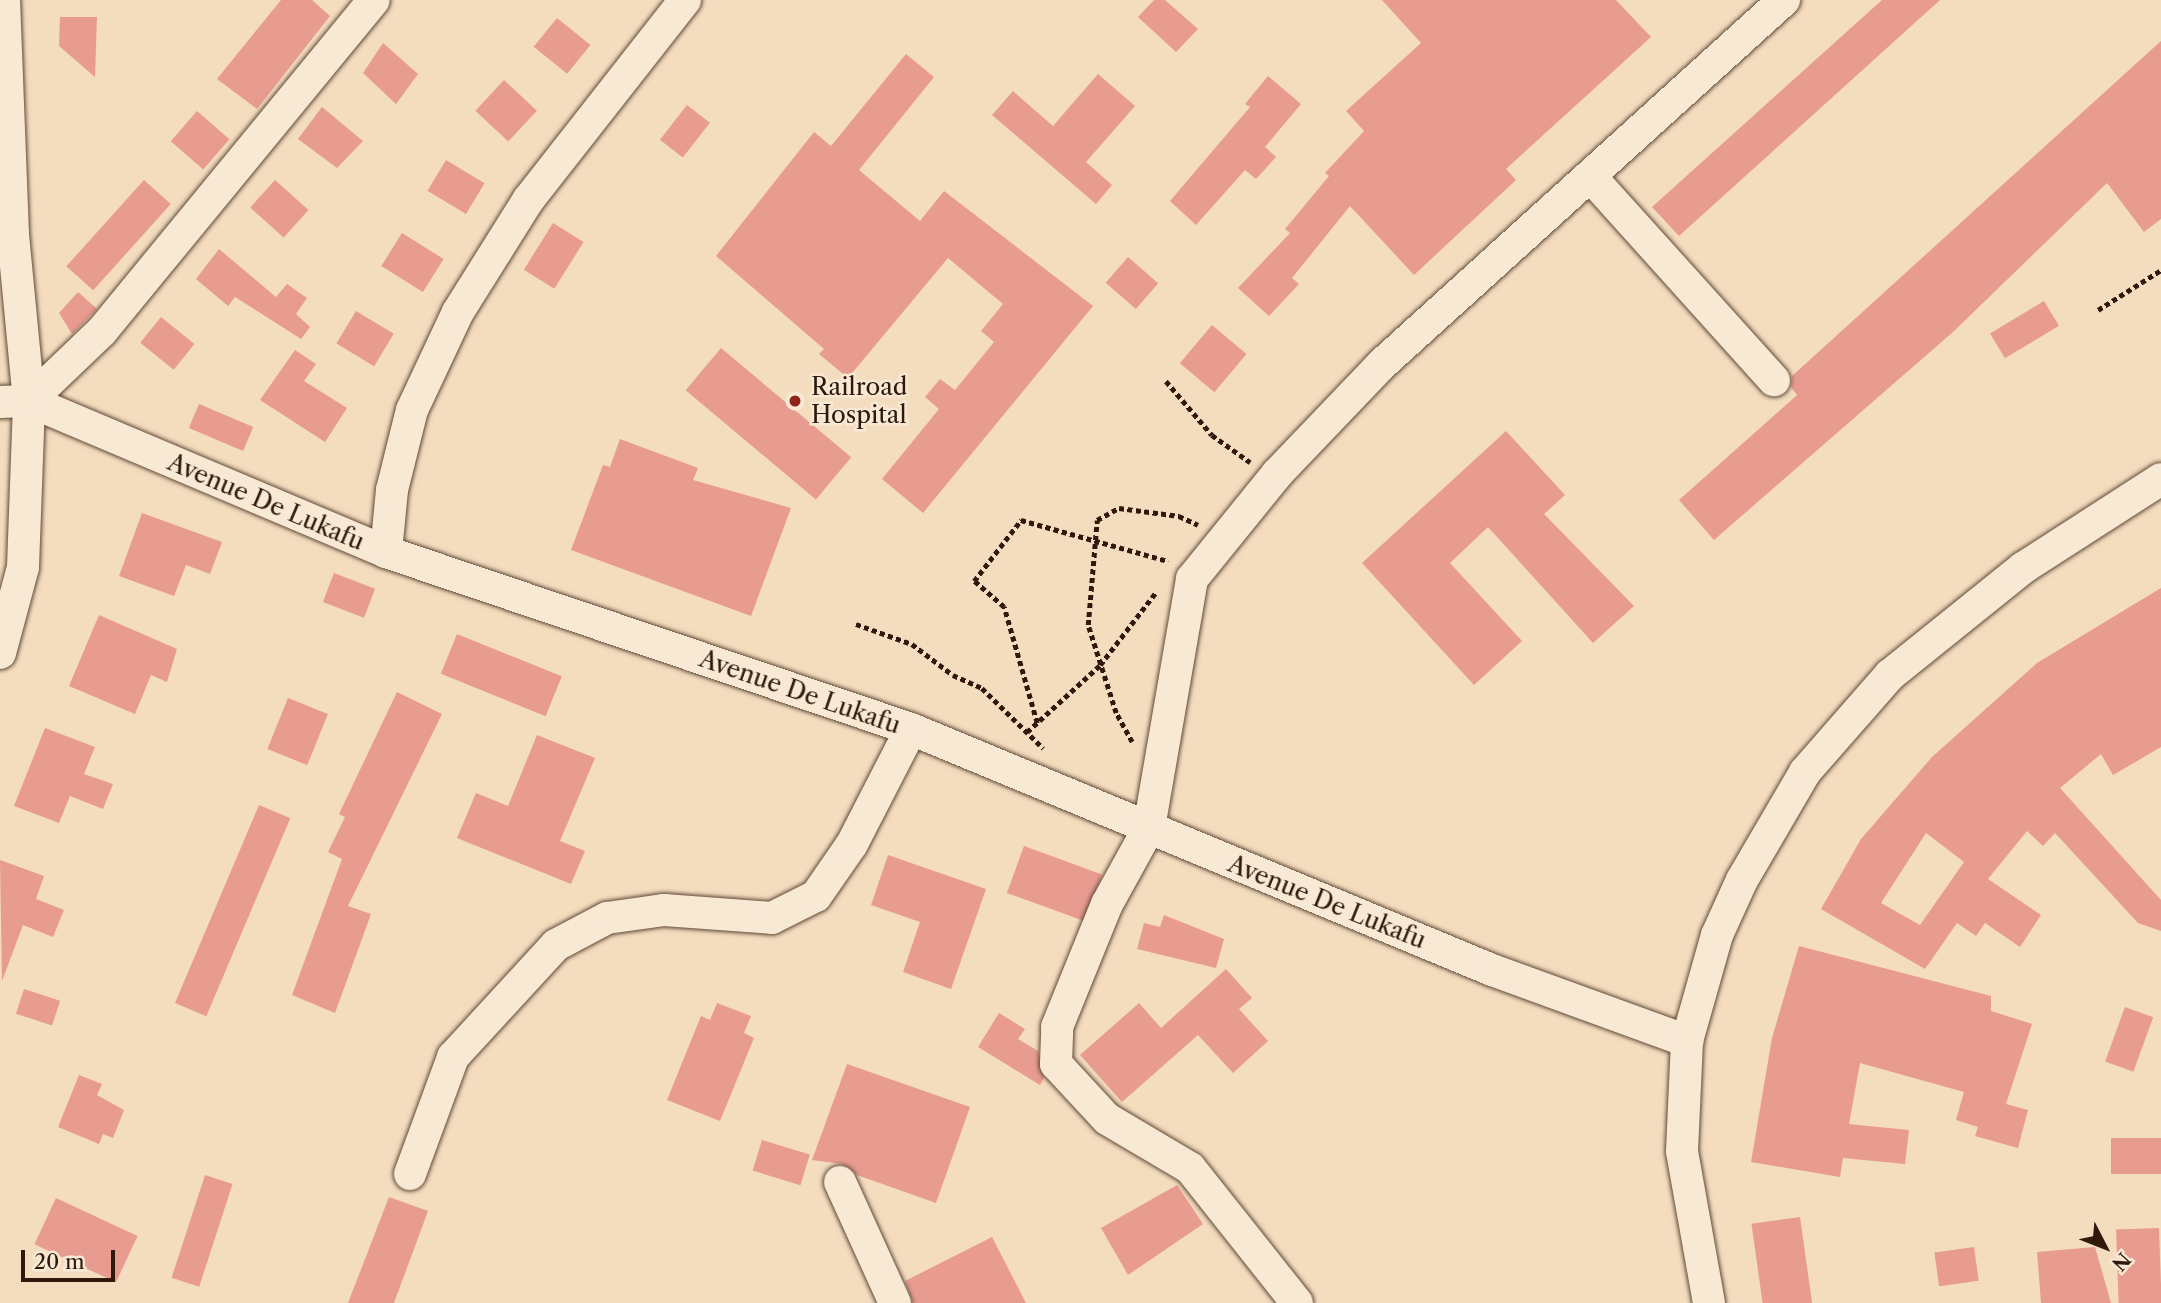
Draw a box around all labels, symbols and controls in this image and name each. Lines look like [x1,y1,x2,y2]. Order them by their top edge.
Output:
place label: Railroad Hospital [811,373,907,429]
marker: Railroad Hospital [785,391,805,411]
street label: Avenue De Lukafu [163,448,369,556]
street label: Avenue De Lukafu [696,644,904,740]
street label: Avenue De Lukafu [1224,849,1430,955]
north arrow [2070,1212,2140,1282]
scale bar [24,1236,119,1280]
text: N [2107,1248,2135,1275]
text: 20 m [34,1249,85,1274]

